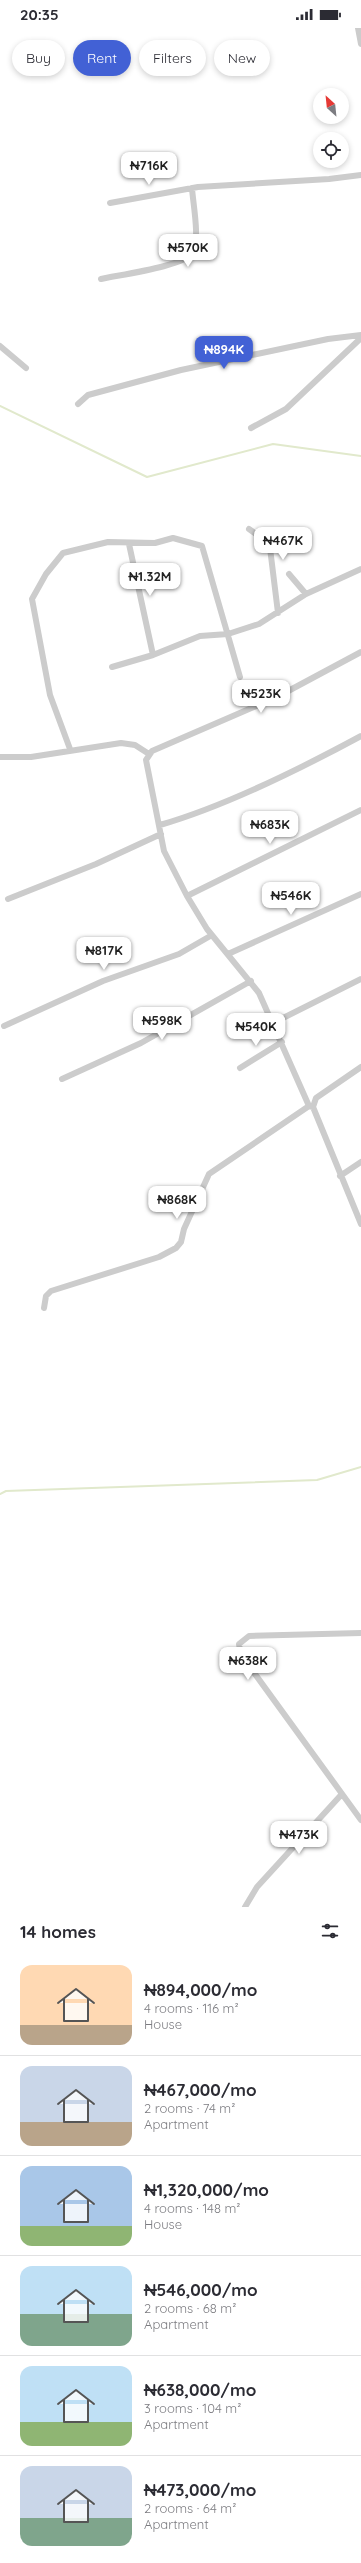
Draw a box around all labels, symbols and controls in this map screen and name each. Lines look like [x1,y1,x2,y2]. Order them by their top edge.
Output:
text: 20:35 [20,5,59,24]
chip: Buy [12,40,65,76]
chip: Rent [73,40,131,76]
chip: Filters [139,40,206,76]
chip: New [214,40,270,76]
north arrow [313,88,349,124]
map controls [313,88,349,168]
button: locate [313,132,349,168]
pin: ₦716K [121,152,177,186]
text: ₦716K [130,157,168,173]
pin: ₦570K [160,234,216,268]
text: ₦570K [168,239,208,255]
pin: ₦894K [196,336,252,370]
text: ₦894K [204,341,244,357]
pin: ₦467K [255,527,311,561]
text: ₦467K [263,532,303,548]
pin: ₦1.32M [117,563,183,597]
text: ₦1.32M [129,568,171,584]
pin: ₦523K [233,680,289,714]
text: ₦523K [241,685,281,701]
pin: ₦683K [242,811,298,845]
text: ₦683K [250,816,290,832]
pin: ₦546K [263,882,319,916]
text: ₦546K [271,887,311,903]
pin: ₦817K [76,937,132,971]
text: ₦817K [85,942,123,958]
pin: ₦598K [134,1007,190,1041]
text: ₦598K [142,1012,182,1028]
pin: ₦540K [228,1013,284,1047]
text: ₦540K [235,1018,277,1034]
pin: ₦868K [149,1186,205,1220]
text: ₦868K [157,1191,197,1207]
pin: ₦638K [220,1647,276,1681]
text: ₦638K [228,1652,268,1668]
pin: ₦473K [271,1821,327,1855]
text: ₦473K [279,1826,319,1842]
icon: filters [319,1920,341,1942]
text: 14 homes [20,1921,96,1942]
text: ₦894,000/mo [144,1979,257,2000]
icon: home [52,1981,100,2029]
text: 4 rooms · 116 m² [144,2000,239,2016]
text: House [144,2016,182,2032]
text: ₦467,000/mo [144,2079,257,2100]
icon: home [52,2082,100,2130]
text: 2 rooms · 74 m² [144,2100,235,2116]
text: Apartment [144,2116,209,2132]
text: ₦1,320,000/mo [144,2179,269,2200]
icon: home [52,2182,100,2230]
text: 4 rooms · 148 m² [144,2200,240,2216]
text: House [144,2216,182,2232]
text: ₦546,000/mo [144,2279,258,2300]
icon: home [52,2282,100,2330]
text: 2 rooms · 68 m² [144,2300,236,2316]
text: Apartment [144,2316,209,2332]
text: ₦638,000/mo [144,2379,256,2400]
icon: home [52,2382,100,2430]
text: 3 rooms · 104 m² [144,2400,241,2416]
text: Apartment [144,2416,209,2432]
text: ₦473,000/mo [144,2479,256,2500]
icon: home [52,2482,100,2530]
text: 2 rooms · 64 m² [144,2500,236,2516]
text: Apartment [144,2516,209,2532]

